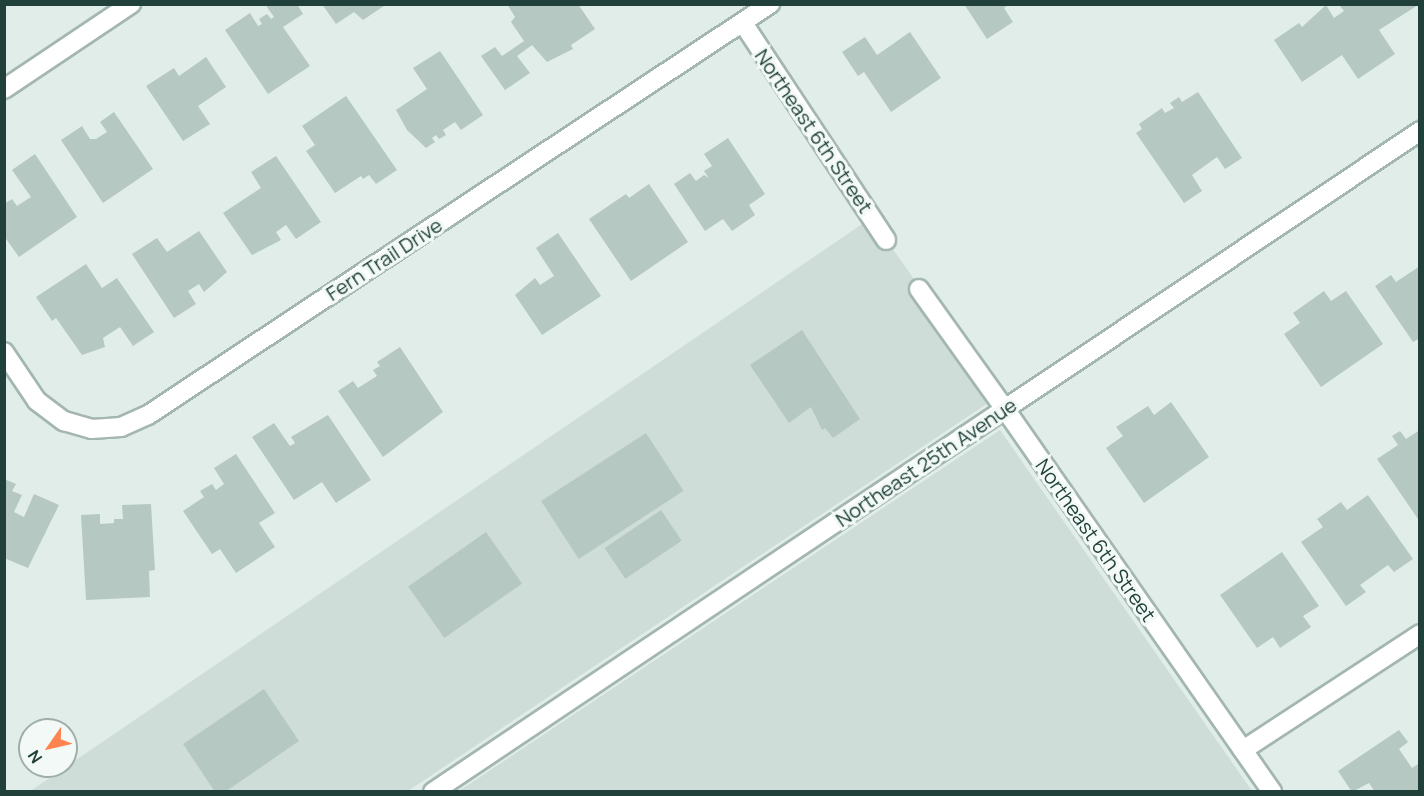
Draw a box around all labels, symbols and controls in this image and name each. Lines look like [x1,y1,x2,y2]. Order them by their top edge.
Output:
street label: Northeast 6th Street [750,44,878,218]
street label: Fern Trail Drive [321,213,447,305]
street label: Northeast 25th Avenue [831,392,1021,532]
street label: Northeast 6th Street [1031,454,1161,626]
north arrow [18,718,78,778]
text: N [22,746,47,768]

